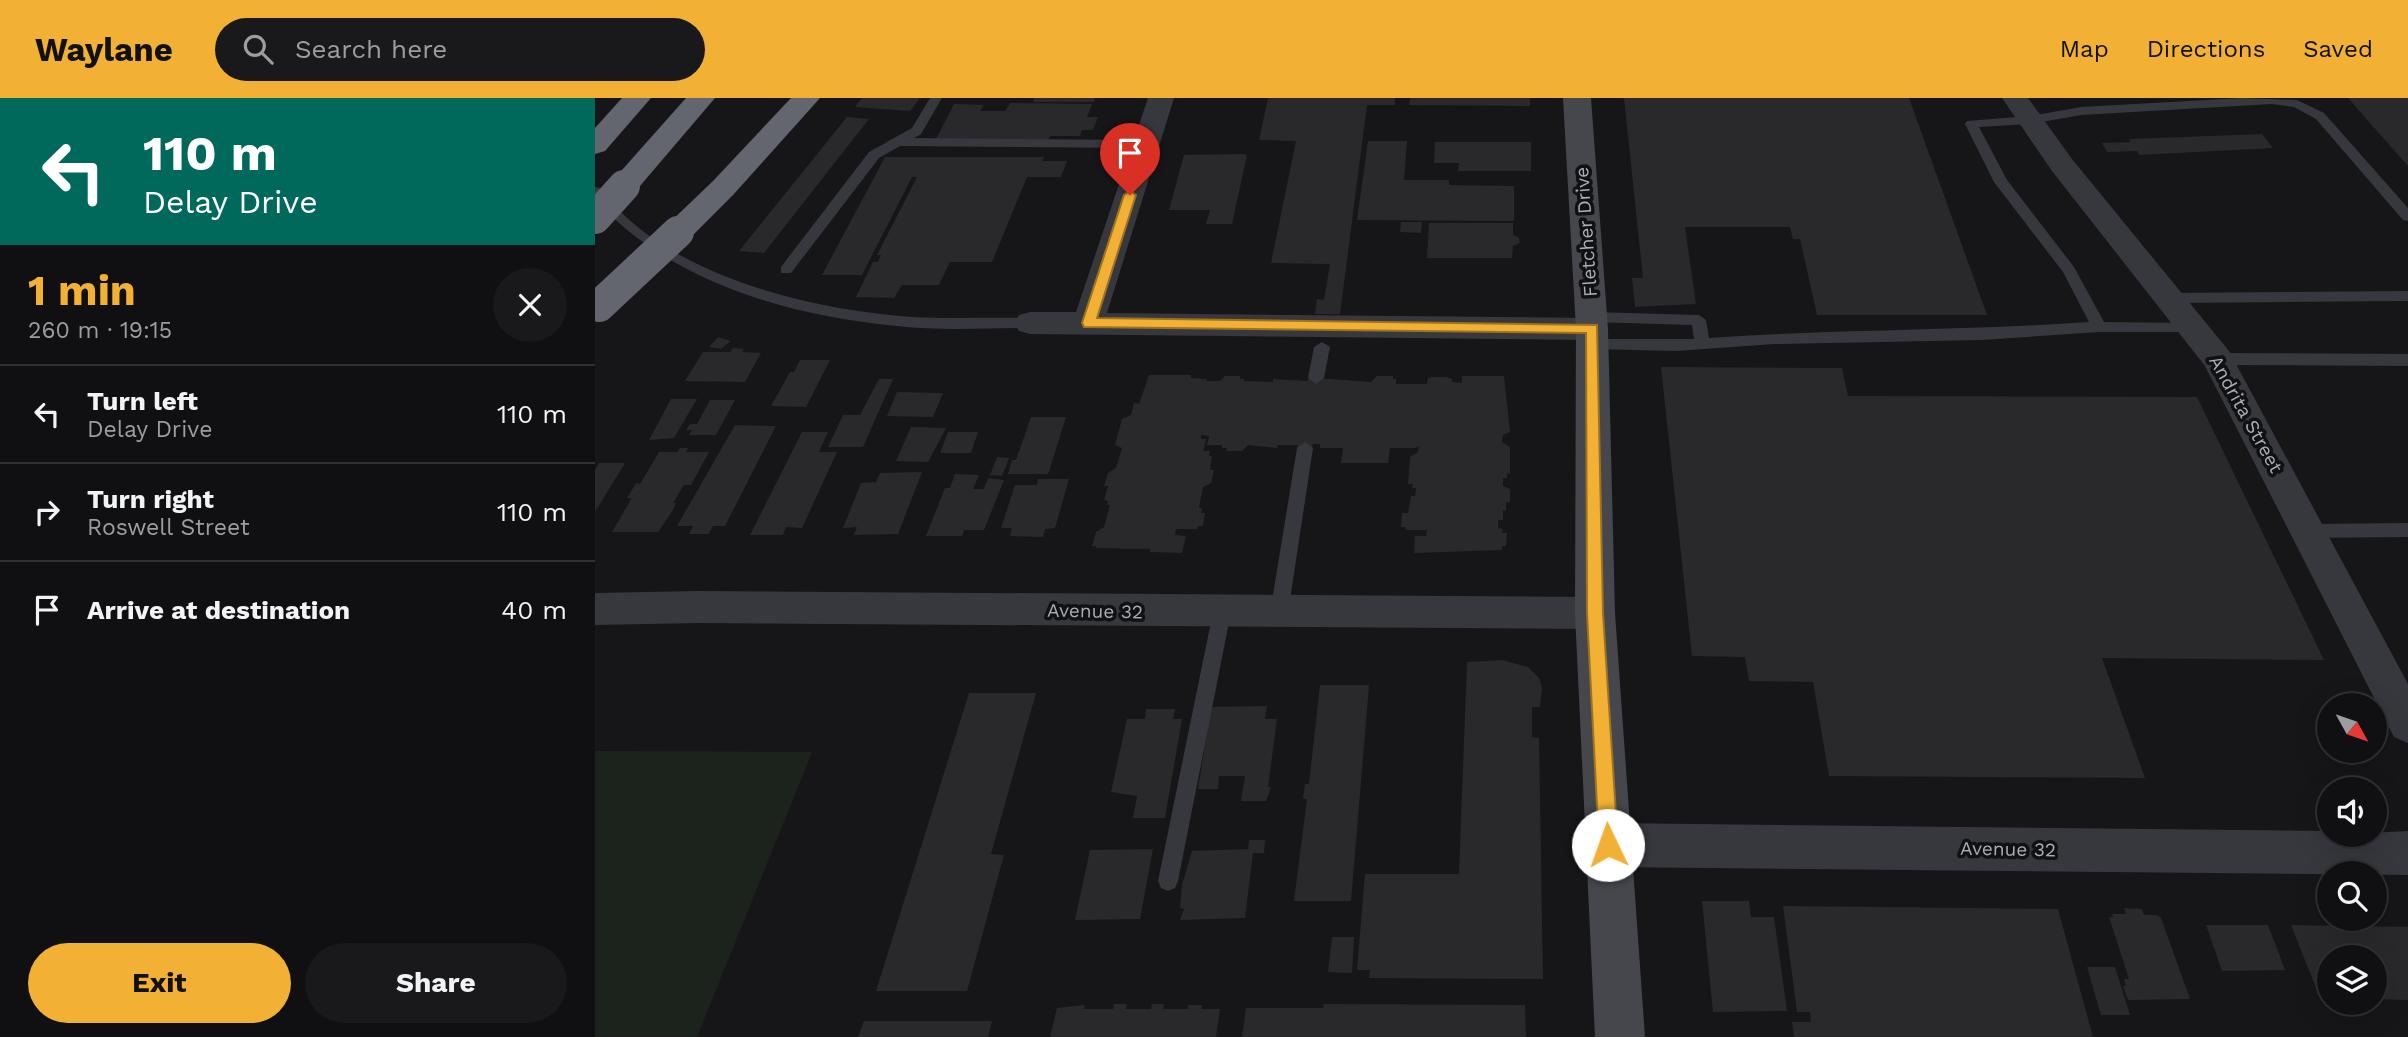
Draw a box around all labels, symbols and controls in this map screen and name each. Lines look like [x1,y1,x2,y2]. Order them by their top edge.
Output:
search box [215,18,705,81]
text: Waylane [35,30,173,69]
icon: search [239,30,277,68]
text: Search here [295,34,447,64]
text: Map [2060,35,2109,63]
text: Directions [2147,35,2265,63]
text: Saved [2303,35,2373,63]
pin [1100,123,1160,195]
text: 110 m [143,124,277,182]
icon: left [28,126,119,217]
icon: arrive [1111,134,1149,172]
street label: Fletcher Drive [1570,166,1602,298]
text: Delay Drive [143,183,318,221]
text: 1 min [28,266,136,315]
button: close [493,268,567,342]
text: 260 m · 19:15 [28,317,172,344]
street label: Andrita Street [2204,351,2288,477]
text: Turn left [87,386,198,416]
icon: left [28,395,66,433]
text: 110 m [497,399,567,429]
text: Delay Drive [87,416,213,443]
text: Turn right [87,484,214,514]
icon: right [28,493,66,531]
text: 110 m [497,497,567,527]
text: Roswell Street [87,514,250,541]
icon: arrive [28,591,66,629]
text: Arrive at destination [87,595,350,625]
text: 40 m [501,595,567,625]
street label: Avenue 32 [1047,599,1143,623]
north arrow [2317,693,2387,763]
map controls [2317,693,2387,1015]
button: sound [2317,777,2387,847]
position arrow [1571,808,1645,882]
street label: Avenue 32 [1960,837,2056,861]
button: search [2317,861,2387,931]
button: Exit [28,943,291,1023]
button: Share [305,943,567,1023]
button: layers [2317,945,2387,1015]

